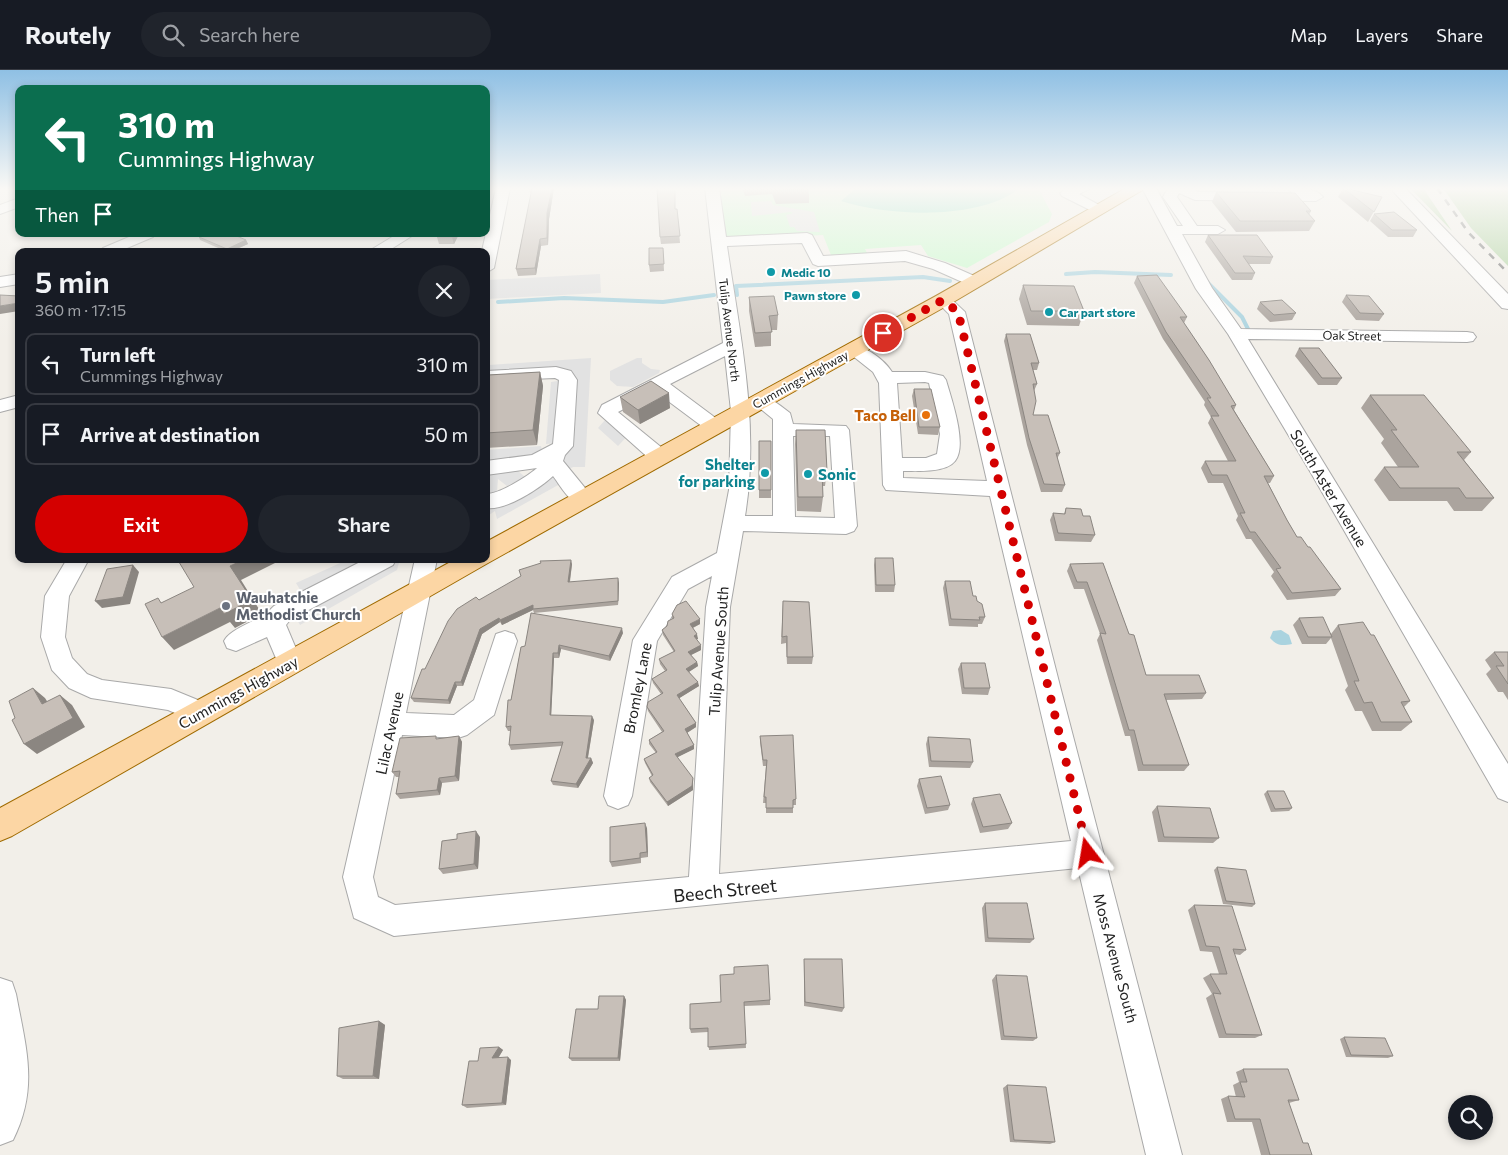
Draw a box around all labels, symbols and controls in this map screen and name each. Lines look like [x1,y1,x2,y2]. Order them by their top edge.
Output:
search box [141,12,491,57]
text: Routely [25,20,111,49]
icon: search [159,21,187,49]
text: Search here [199,23,300,46]
text: Map [1290,24,1327,46]
text: Layers [1355,24,1408,46]
text: Share [1436,24,1483,46]
text: 310 m [118,102,215,145]
icon: left [35,105,100,170]
text: Cummings Highway [118,145,315,172]
icon: arrive [89,200,117,228]
text: Then [35,203,79,226]
text: 5 min [35,262,110,299]
button: close [418,265,470,317]
place label: Medic 10 [781,265,831,279]
marker: Medic 10 [765,266,777,278]
street label: Tulip Avenue North [717,278,743,382]
place label: Pawn store [784,288,846,302]
marker: Pawn store [850,289,862,301]
text: 360 m · 17:15 [35,300,126,319]
place label: Car part store [1059,305,1135,319]
marker: Car part store [1043,306,1055,318]
pin [862,312,904,354]
icon: arrive [869,319,897,347]
street label: Oak Street [1322,327,1382,343]
text: Turn left [80,343,155,366]
street label: Cummings Highway [750,347,850,411]
icon: left [37,350,65,378]
text: 310 m [416,353,468,376]
text: Cummings Highway [80,366,223,385]
place label: Taco Bell [854,406,916,424]
marker: Taco Bell [920,409,932,421]
icon: arrive [37,420,65,448]
text: Arrive at destination [80,423,260,446]
text: 50 m [424,423,468,446]
street label: South Aster Avenue [1287,426,1371,550]
place label: Shelter for parking [678,455,755,490]
place label: Sonic [818,465,856,483]
marker: Shelter for parking [759,467,771,479]
marker: Sonic [802,468,814,480]
button: Exit [35,495,248,553]
button: Share [258,495,470,553]
street label: Tulip Avenue South [704,586,732,716]
place label: Wauhatchie Methodist Church [236,588,361,623]
marker: Wauhatchie Methodist Church [220,600,232,612]
street label: Bromley Lane [619,641,655,735]
street label: Cummings Highway [175,652,301,732]
street label: Lilac Avenue [371,690,407,776]
position arrow [1061,826,1113,878]
street label: Beech Street [672,874,778,906]
street label: Moss Avenue South [1090,891,1142,1025]
map controls [1448,1095,1493,1140]
button: search [1448,1095,1493,1140]

